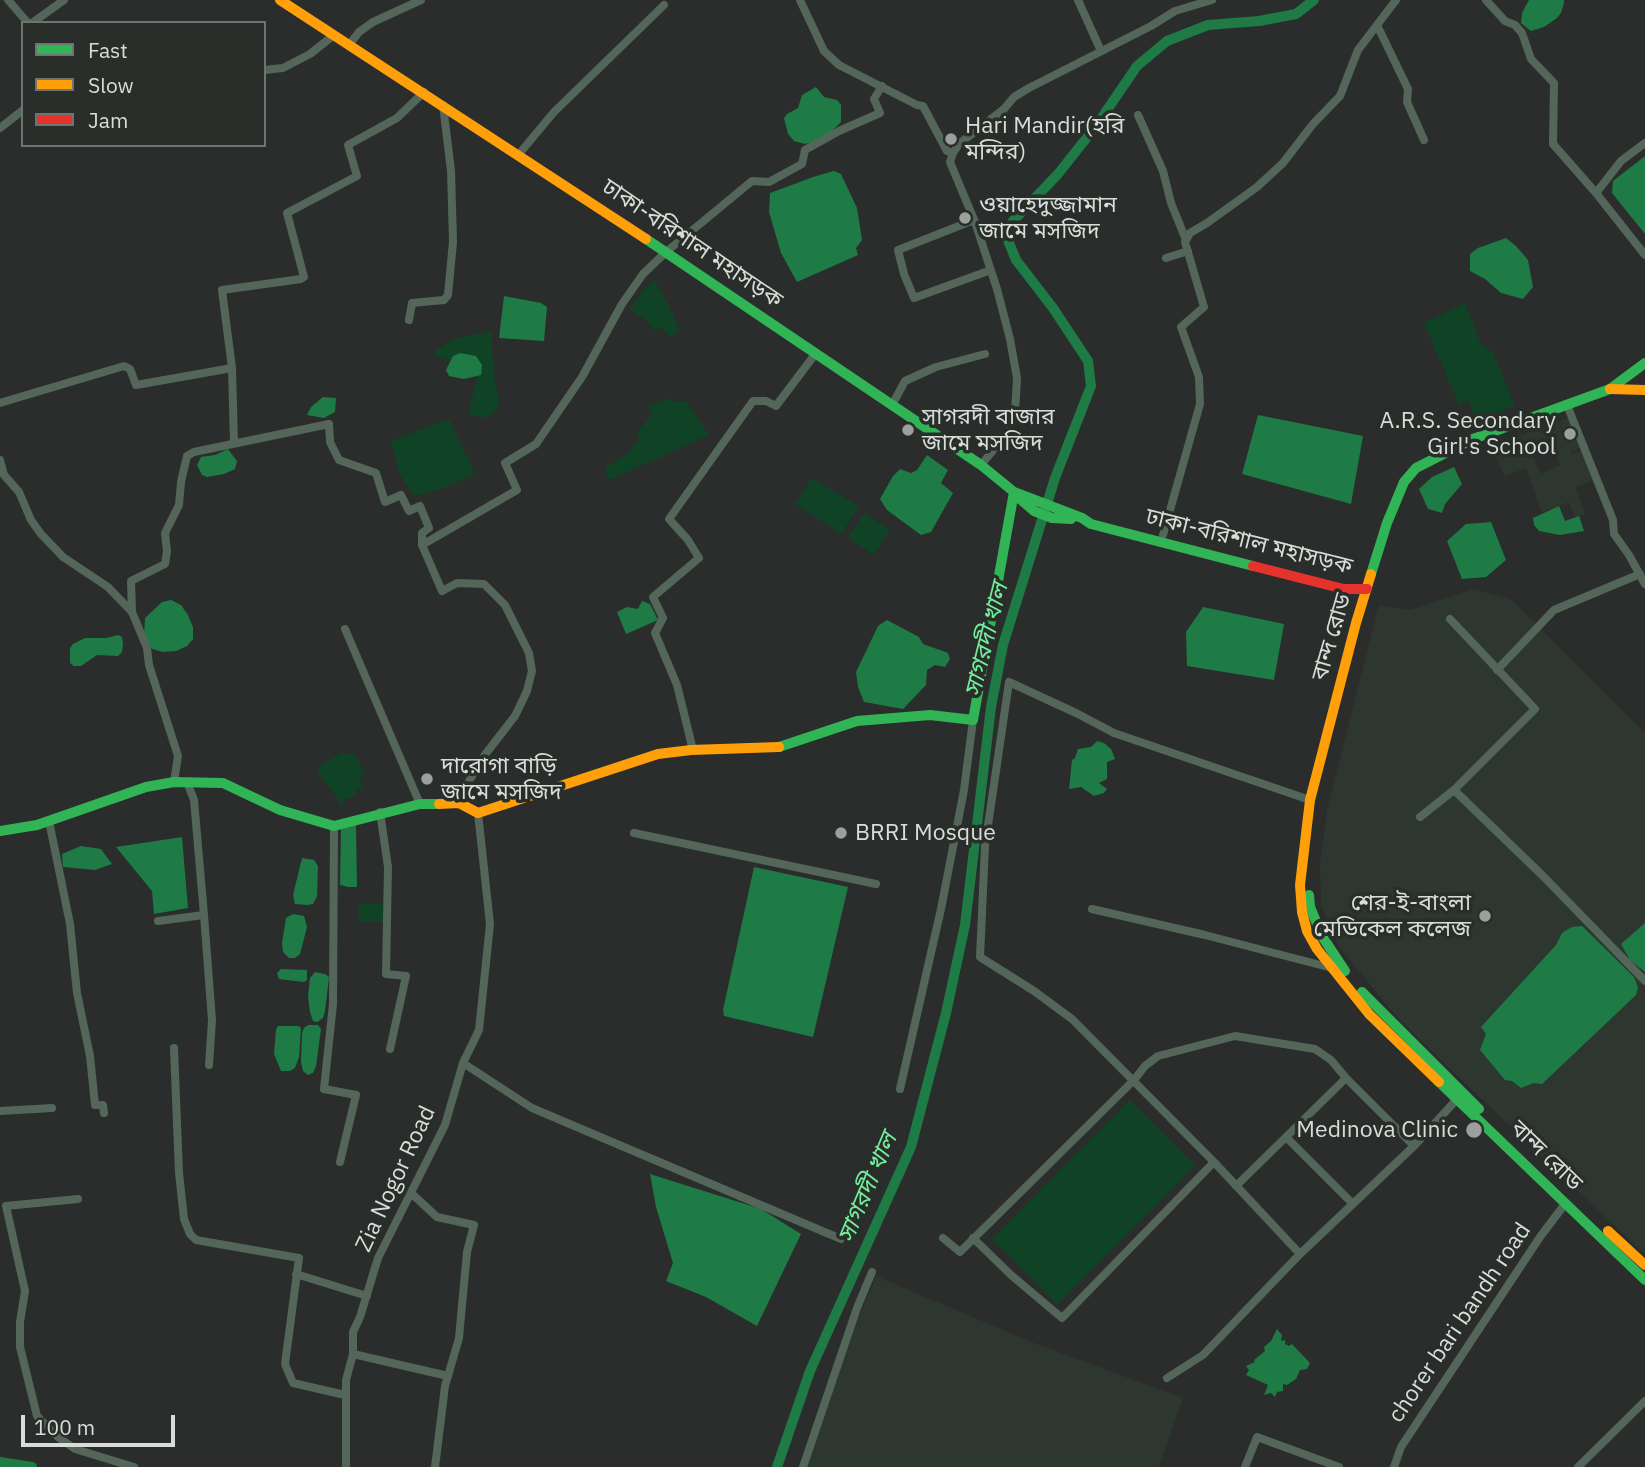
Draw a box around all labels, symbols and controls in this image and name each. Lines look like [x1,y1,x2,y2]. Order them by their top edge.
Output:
legend [21,21,266,147]
text: Fast [88,36,128,64]
text: Slow [88,71,134,99]
text: Jam [88,106,128,134]
place label: Hari Mandir(হরি মন্দির) [965,112,1125,166]
marker: Hari Mandir(হরি মন্দির) [943,131,959,147]
street label: ঢাকা-বরিশাল মহাসড়ক [596,173,788,315]
place label: ওয়াহেদুজ্জামান জামে মসজিদ [979,191,1117,245]
marker: ওয়াহেদুজ্জামান জামে মসজিদ [957,210,973,226]
place label: সাগরদী বাজার জামে মসজিদ [922,403,1055,457]
place label: A.R.S. Secondary Girl's School [1379,407,1556,461]
marker: সাগরদী বাজার জামে মসজিদ [900,422,916,438]
marker: A.R.S. Secondary Girl's School [1562,426,1578,442]
street label: ঢাকা-বরিশাল মহাসড়ক [1143,503,1355,581]
water label: সাগরদী খাল [959,580,1015,700]
street label: বান্দ রোড [1306,590,1358,684]
place label: দারোগা বাড়ি জামে মসজিদ [441,752,562,806]
marker: দারোগা বাড়ি জামে মসজিদ [419,771,435,787]
place label: BRRI Mosque [855,819,996,847]
marker: BRRI Mosque [833,825,849,841]
place label: শের-ই-বাংলা মেডিকেল কলেজ [1314,889,1471,943]
marker: শের-ই-বাংলা মেডিকেল কলেজ [1477,908,1493,924]
street label: Zia Nogor Road [350,1102,442,1256]
street label: বান্দ রোড [1504,1115,1588,1197]
place label: Medinova Clinic [1296,1116,1458,1144]
marker: Medinova Clinic [1464,1120,1484,1140]
water label: সাগরদী খাল [832,1129,904,1247]
street label: chorer bari bandh road [1383,1218,1537,1428]
scale bar [24,1400,178,1444]
text: 100 m [34,1413,95,1441]

